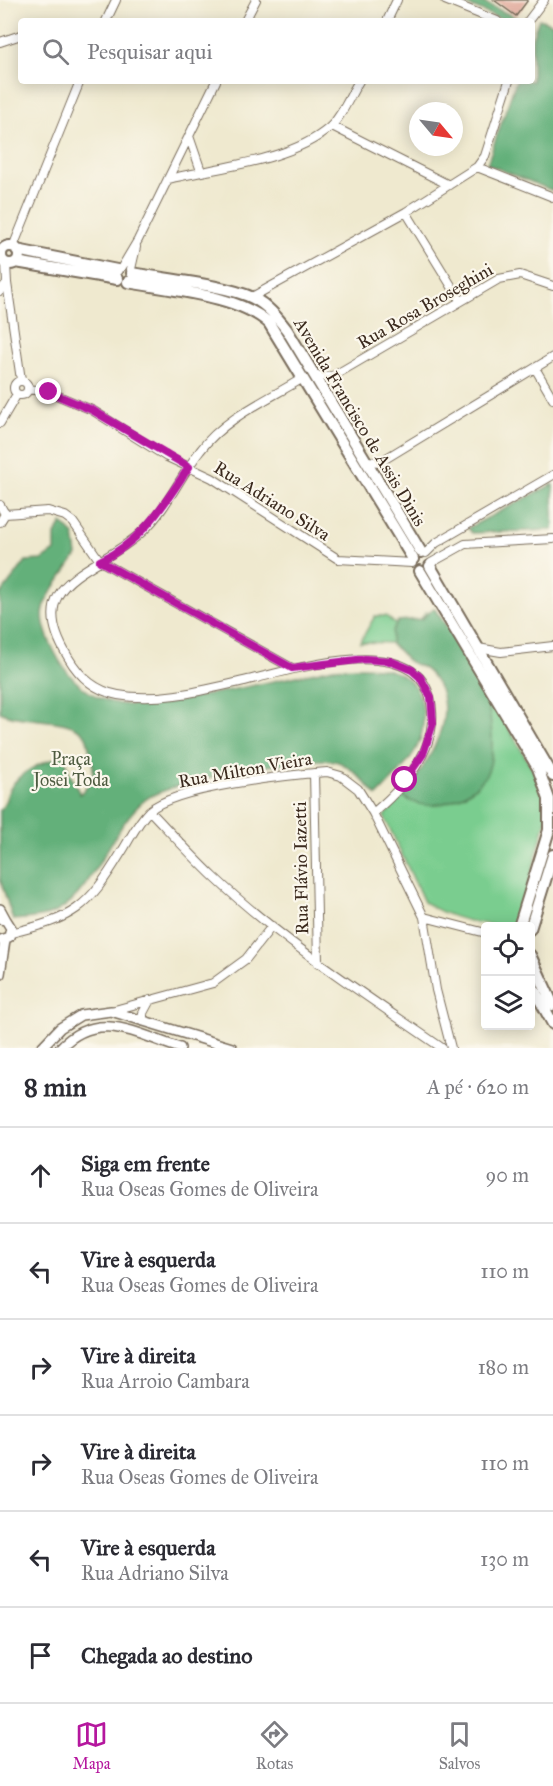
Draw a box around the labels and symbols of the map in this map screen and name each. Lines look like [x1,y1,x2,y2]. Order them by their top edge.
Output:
north arrow [409,102,463,156]
street label: Rua Rosa Broseghini [353,258,497,355]
street label: Avenida Francisco de Assis Dinis [288,313,431,530]
route end [35,378,61,404]
street label: Rua Adriano Silva [210,456,335,546]
street label: Rua Milton Vieira [176,747,314,793]
park label: Praça Josei Toda [31,748,109,792]
route start [391,766,417,792]
street label: Rua Flávio Iazetti [289,801,313,935]

